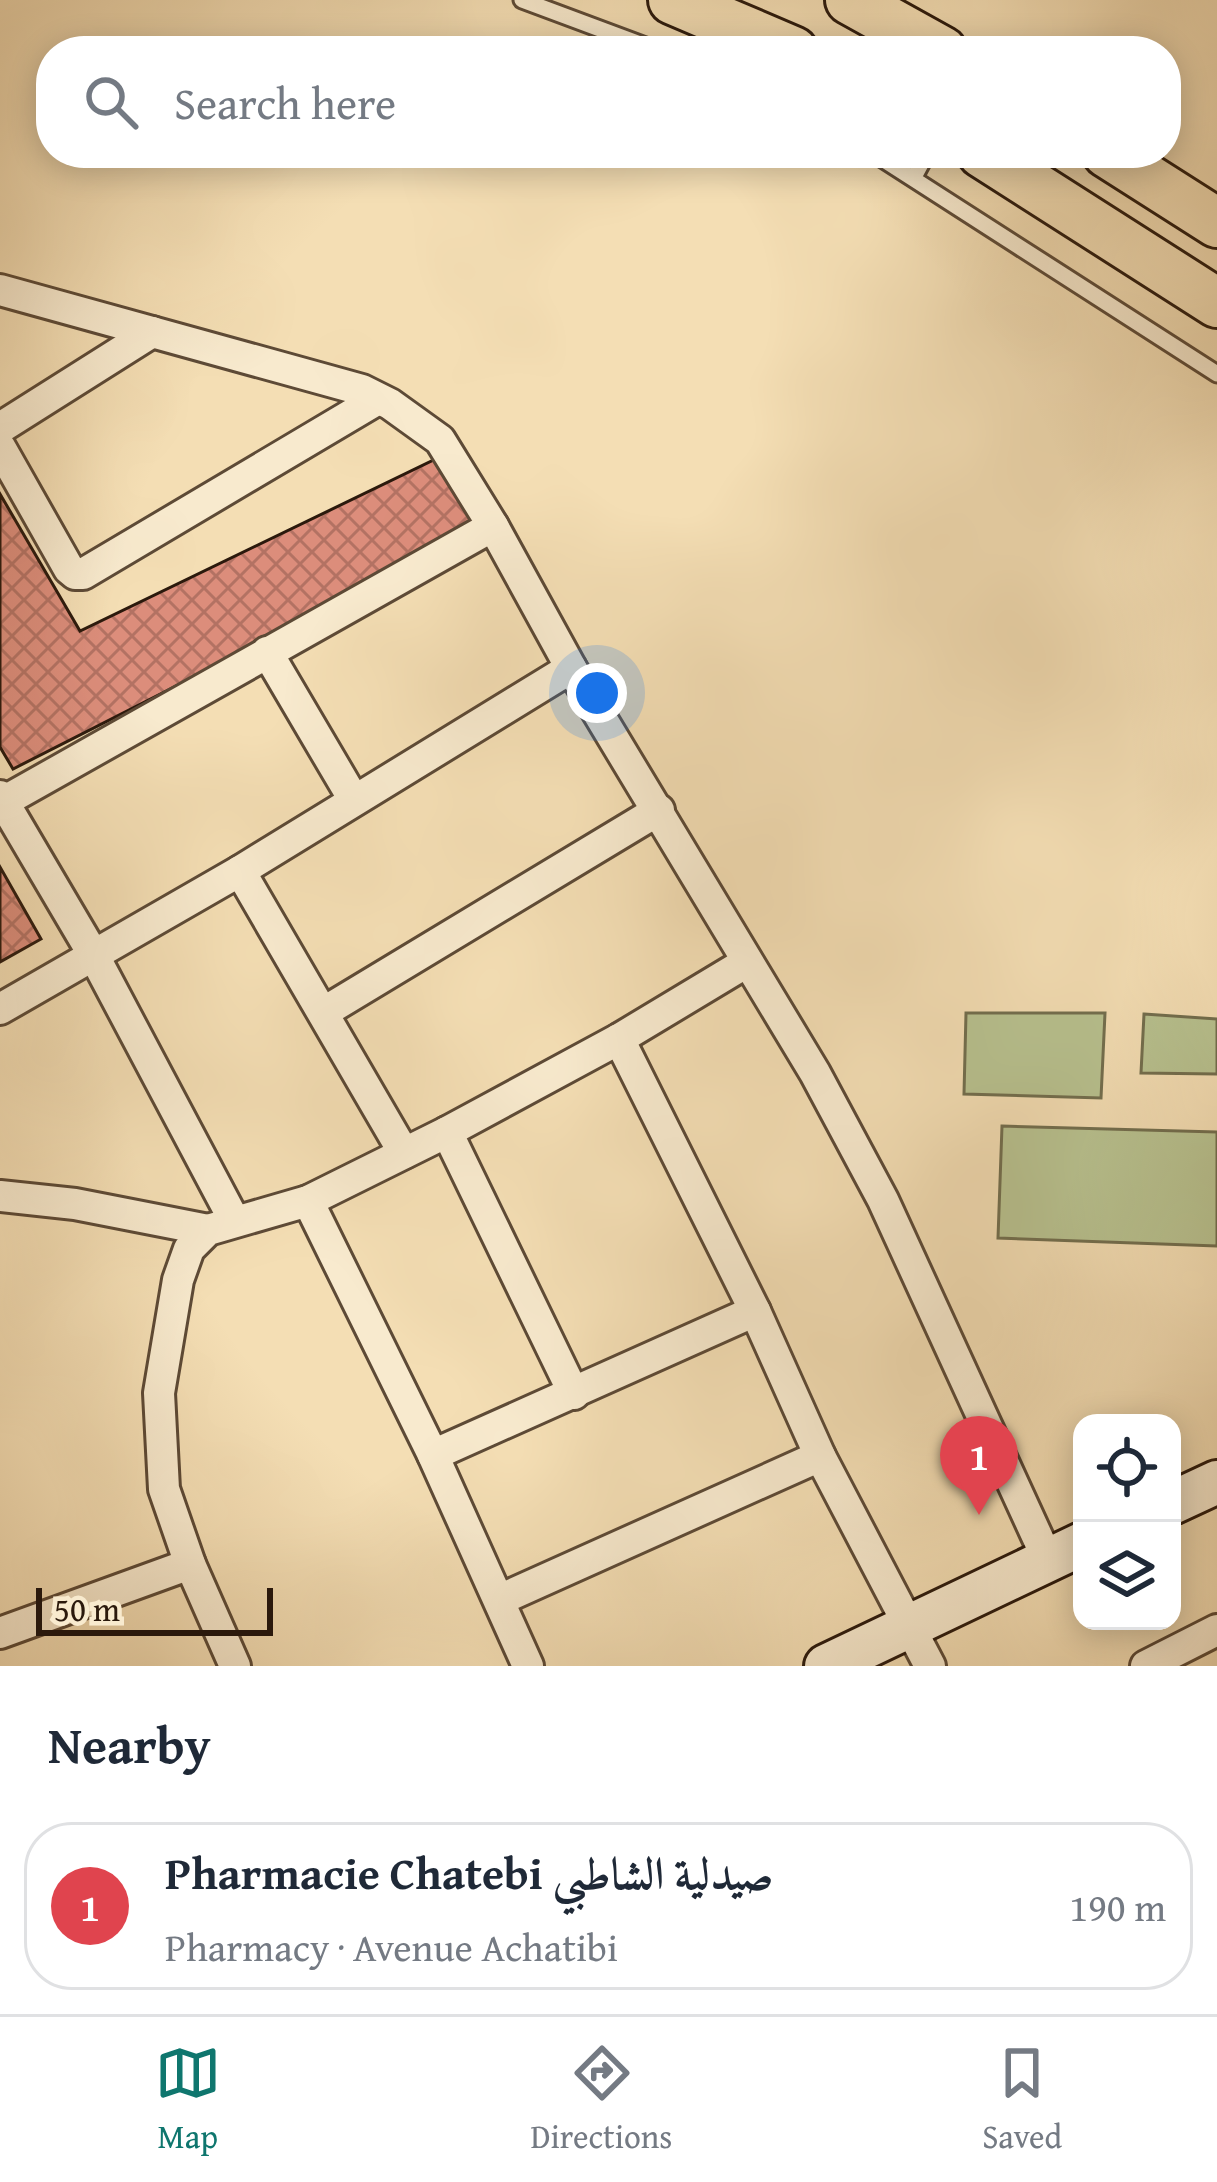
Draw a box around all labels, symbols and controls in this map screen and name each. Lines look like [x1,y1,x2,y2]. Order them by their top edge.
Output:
search box [36,36,1181,168]
icon: search [78,69,144,135]
text: Search here [174,70,396,135]
your location [567,663,627,723]
map controls [1073,1414,1181,1630]
button: locate [1073,1414,1181,1522]
pin: 1 [940,1416,1018,1515]
button: layers [1073,1522,1181,1630]
scale bar [36,1582,273,1635]
text: 50 m [54,1585,120,1633]
text: Nearby [48,1707,211,1782]
text: Pharmacie Chatebi صيدلية الشاطبي [165,1840,774,1905]
text: 1 [80,1878,100,1935]
text: 190 m [1069,1878,1166,1935]
text: Pharmacy · Avenue Achatibi [165,1918,618,1975]
tab: Map [155,2040,221,2160]
tab: Directions [531,2040,672,2160]
tab: Saved [982,2040,1062,2160]

